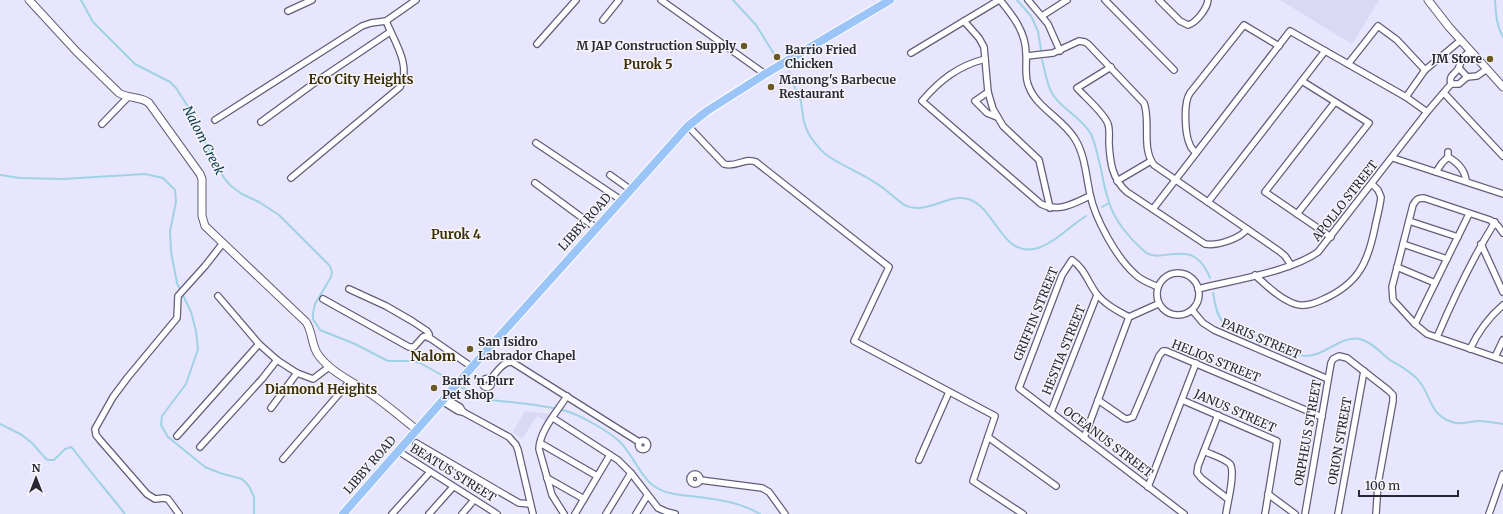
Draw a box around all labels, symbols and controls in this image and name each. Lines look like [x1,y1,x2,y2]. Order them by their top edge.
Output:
place label: M JAP Construction Supply [576,38,737,53]
marker: M JAP Construction Supply [739,41,749,51]
place label: Barrio Fried Chicken [785,42,857,71]
place label: JM Store [1431,51,1482,66]
marker: Barrio Fried Chicken [772,52,782,62]
marker: JM Store [1485,54,1495,64]
district label: Purok 5 [623,56,673,73]
district label: Eco City Heights [309,71,414,88]
place label: Manong's Barbecue Restaurant [779,72,896,101]
marker: Manong's Barbecue Restaurant [766,82,776,92]
water label: Nalom Creek [179,103,228,178]
street label: APOLLO STREET [1308,157,1381,245]
street label: LIBBY ROAD [555,190,614,253]
district label: Purok 4 [431,226,482,243]
street label: GRIFFIN STREET [1010,264,1061,363]
street label: HESTIA STREET [1039,302,1089,397]
street label: PARIS STREET [1219,315,1304,362]
place label: San Isidro Labrador Chapel [478,334,576,363]
street label: HELIOS STREET [1170,336,1263,385]
marker: San Isidro Labrador Chapel [465,344,475,354]
district label: Nalom [410,347,456,365]
place label: Bark 'n Purr Pet Shop [442,373,515,402]
street label: ORPHEUS STREET [1291,378,1324,487]
district label: Diamond Heights [265,381,378,398]
marker: Bark 'n Purr Pet Shop [429,383,439,393]
street label: JANUS STREET [1191,385,1279,436]
street label: ORION STREET [1324,395,1355,486]
street label: OCEANUS STREET [1060,403,1157,481]
street label: LIBBY ROAD [340,433,399,497]
street label: BEATUS STREET [408,440,499,505]
north arrow [16,458,56,498]
text: N [32,461,41,475]
scale bar [1359,472,1458,498]
text: 100 m [1365,478,1400,493]

